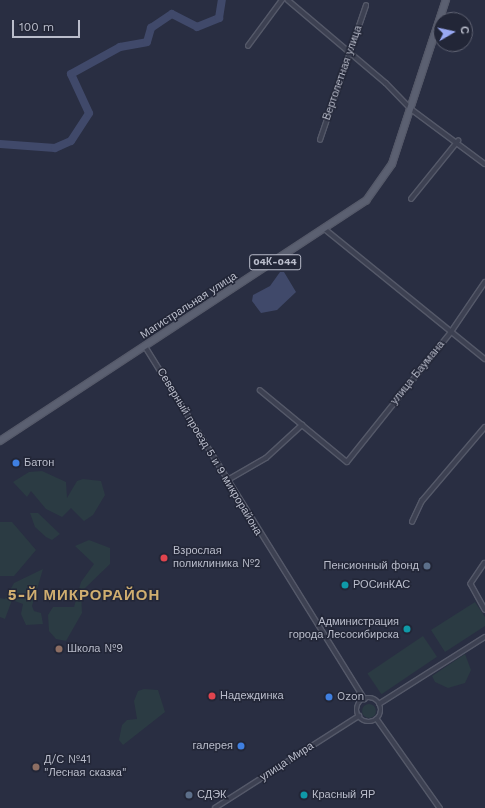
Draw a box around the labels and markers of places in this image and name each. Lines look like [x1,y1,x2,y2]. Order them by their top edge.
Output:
place label: Батон [24,456,54,470]
marker: Батон [11,458,21,468]
place label: Взрослая поликлиника №2 [173,545,260,571]
marker: Взрослая поликлиника №2 [158,552,170,564]
place label: Пенсионный фонд [324,559,419,573]
marker: Пенсионный фонд [422,561,432,571]
place label: РОСинКАС [353,578,410,592]
marker: РОСинКАС [340,580,350,590]
place label: Администрация города Лесосибирска [289,616,399,642]
marker: Администрация города Лесосибирска [402,624,412,634]
place label: Школа №9 [67,642,123,656]
marker: Школа №9 [54,644,64,654]
place label: Надеждинка [220,689,284,703]
place label: Ozon [337,690,364,704]
marker: Надеждинка [207,691,217,701]
marker: Ozon [324,692,334,702]
place label: галерея [192,739,233,753]
marker: галерея [236,741,246,751]
place label: Д/С №41 "Лесная сказка" [44,754,126,780]
marker: Д/С №41 "Лесная сказка" [31,762,41,772]
place label: СДЭК [197,788,226,802]
place label: Красный ЯР [312,788,375,802]
marker: СДЭК [184,790,194,800]
marker: Красный ЯР [299,790,309,800]

